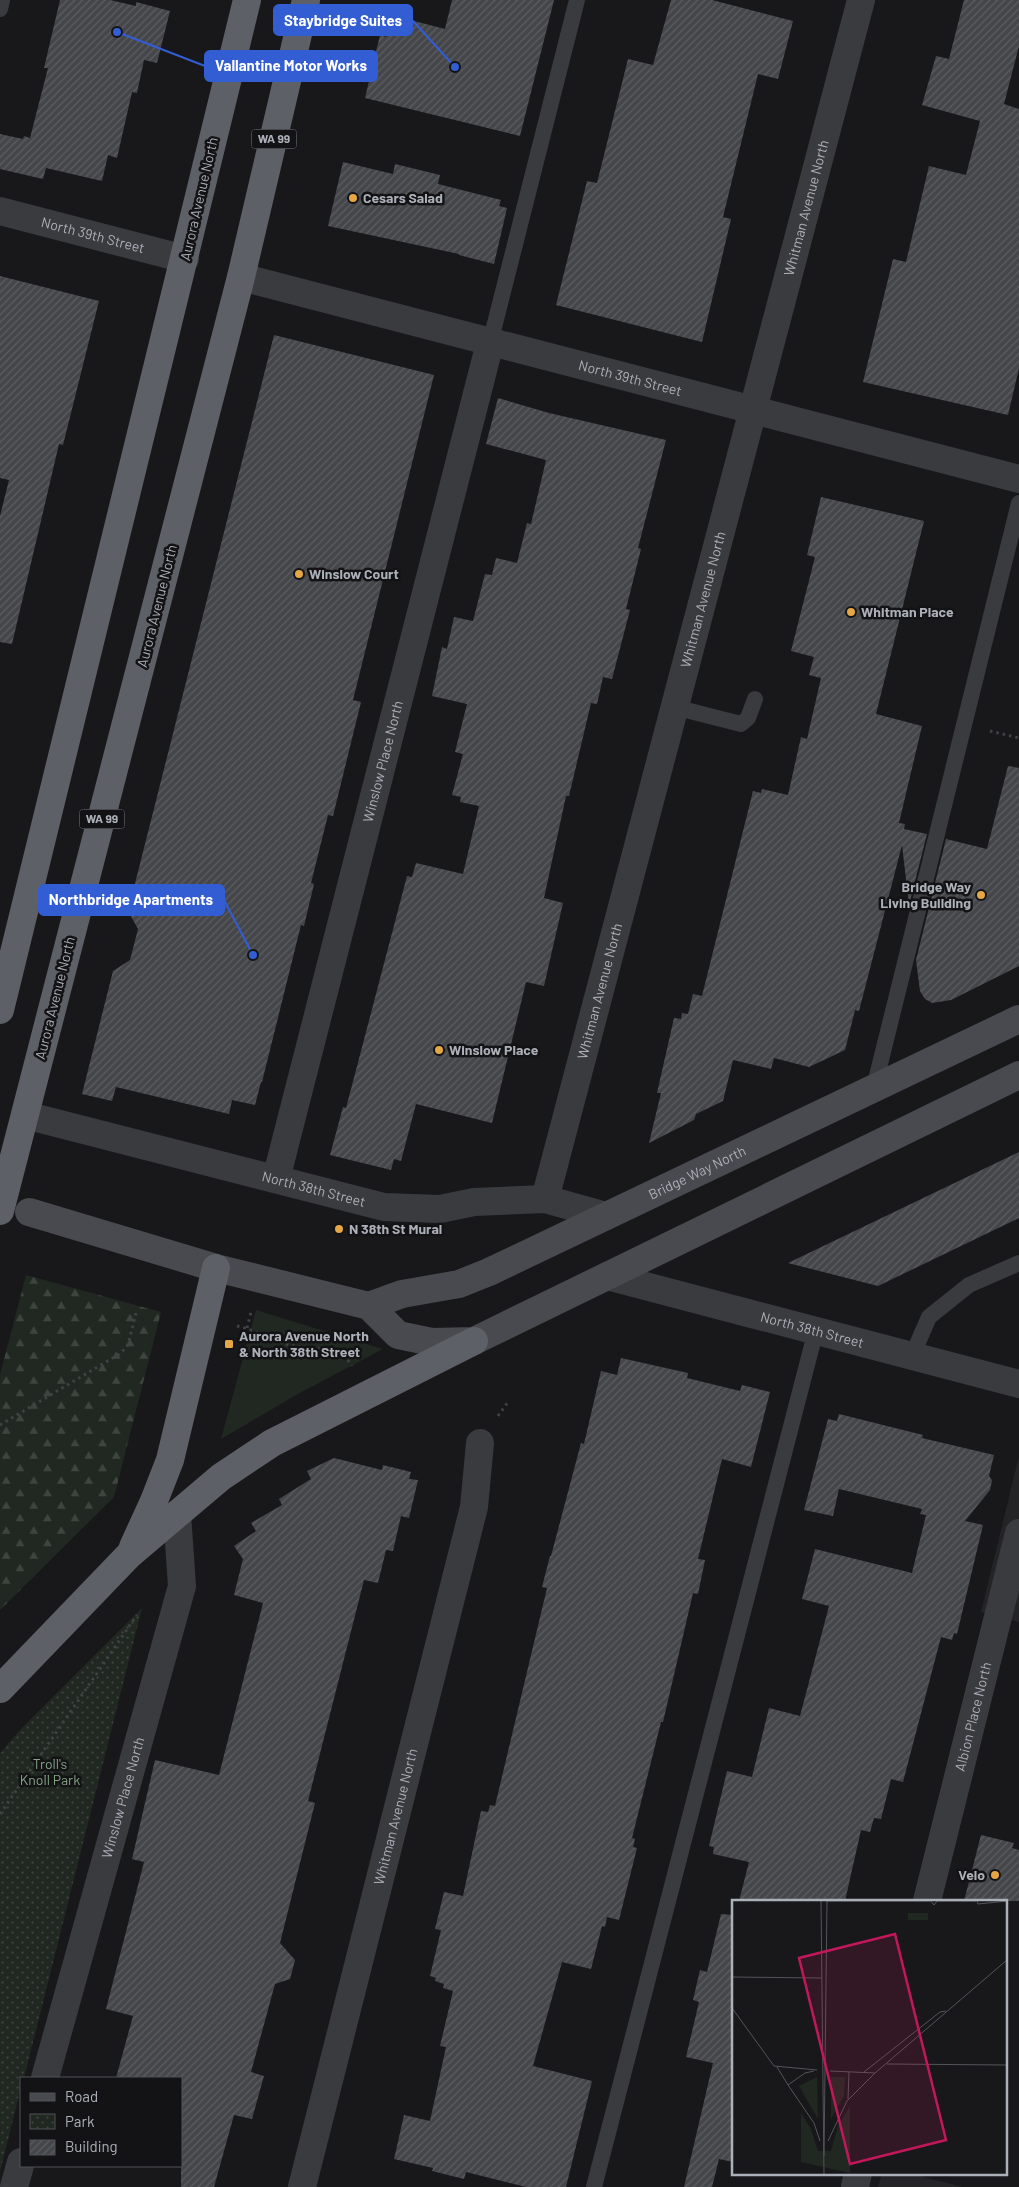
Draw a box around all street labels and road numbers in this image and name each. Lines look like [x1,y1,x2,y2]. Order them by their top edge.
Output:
road number: WA 99 [252,130,296,148]
street label: Aurora Avenue North [176,136,221,262]
street label: Whitman Avenue North [780,138,832,278]
street label: North 39th Street [40,213,147,256]
street label: North 39th Street [577,356,684,399]
street label: Whitman Avenue North [676,529,729,669]
street label: Aurora Avenue North [133,543,180,669]
street label: Winslow Place North [359,699,406,824]
road number: WA 99 [80,810,124,829]
street label: Whitman Avenue North [573,921,625,1061]
street label: Aurora Avenue North [31,935,78,1061]
street label: Bridge Way North [646,1142,748,1203]
street label: North 38th Street [260,1167,367,1210]
street label: North 38th Street [759,1308,866,1351]
street label: Albion Place North [951,1660,994,1773]
street label: Winslow Place North [98,1735,148,1860]
street label: Whitman Avenue North [370,1747,421,1887]

